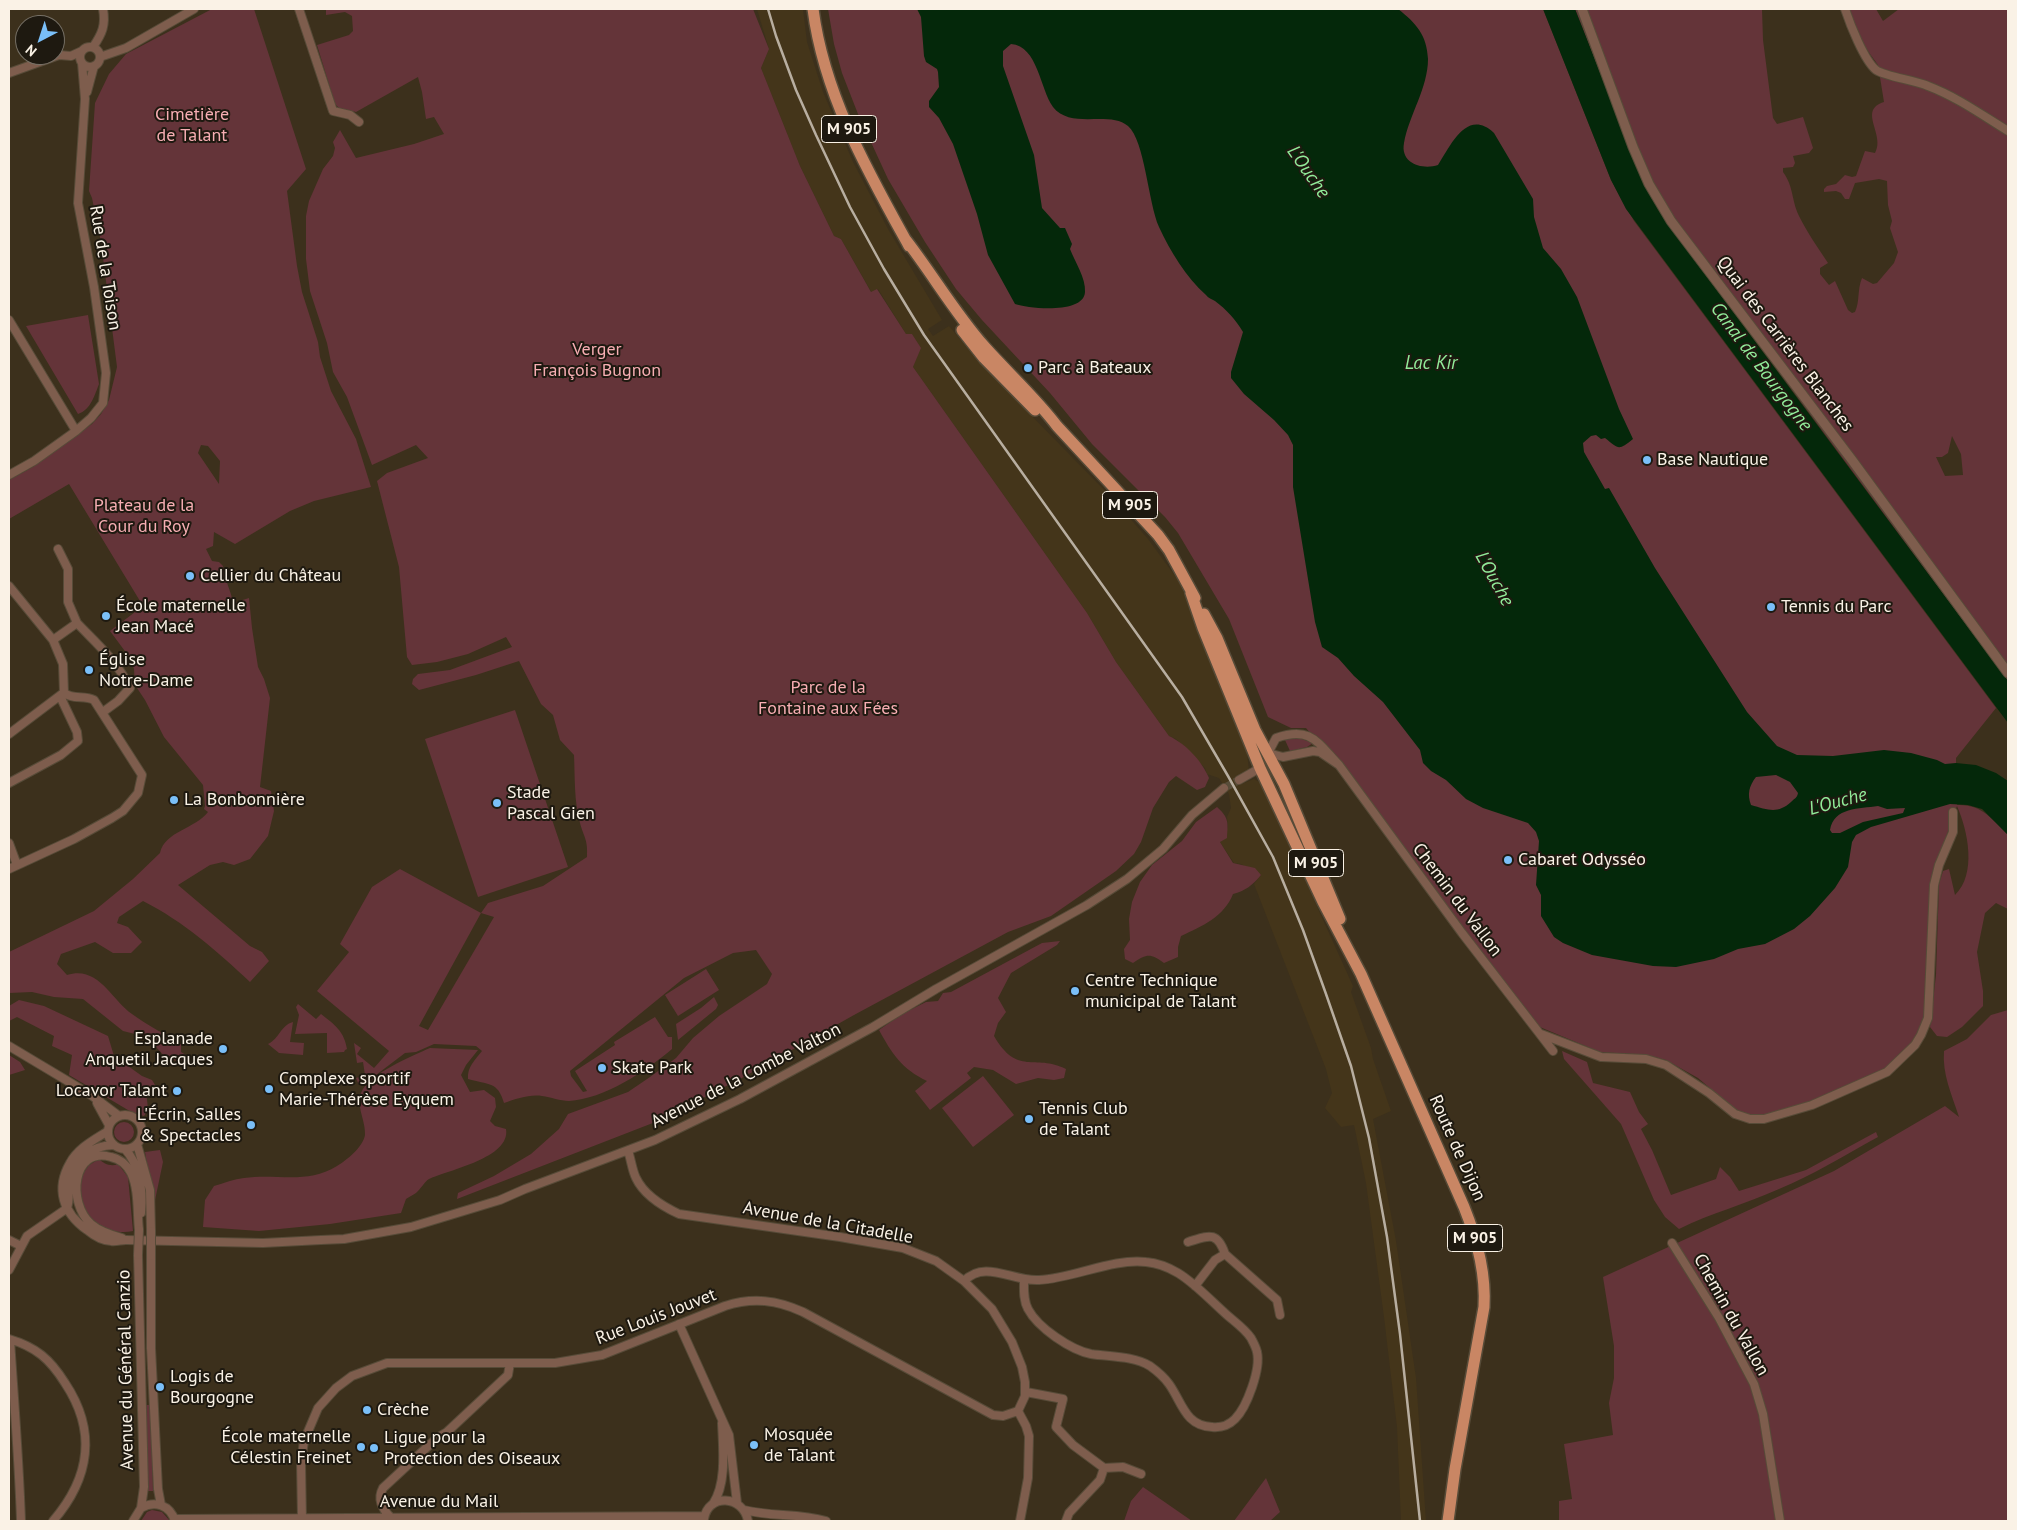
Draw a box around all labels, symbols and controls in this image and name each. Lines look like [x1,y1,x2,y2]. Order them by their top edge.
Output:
north arrow [15,15,65,65]
text: N [22,41,40,61]
park label: Cimetière de Talant [155,104,229,146]
road number: M 905 [822,116,876,142]
water label: L'Ouche [1282,141,1334,203]
street label: Rue de la Toison [84,204,126,332]
street label: Quai des Carrières Blanches [1712,252,1858,436]
water label: Canal de Bourgogne [1705,298,1817,436]
park label: Verger François Bugnon [533,339,661,382]
water label: Lac Kir [1405,353,1457,375]
place label: Parc à Bateaux [1038,357,1152,379]
marker: Parc à Bateaux [1022,362,1034,374]
place label: Base Nautique [1657,449,1768,471]
marker: Base Nautique [1641,454,1653,466]
road number: M 905 [1102,492,1158,518]
park label: Plateau de la Cour du Roy [94,495,194,538]
water label: L'Ouche [1470,548,1518,610]
place label: Cellier du Château [200,565,341,587]
marker: Cellier du Château [184,570,196,582]
place label: École maternelle Jean Macé [116,595,246,638]
place label: Tennis du Parc [1781,596,1892,618]
marker: Tennis du Parc [1765,601,1777,613]
marker: École maternelle Jean Macé [100,610,112,622]
place label: Église Notre-Dame [99,649,193,692]
marker: Église Notre-Dame [83,664,95,676]
park label: Parc de la Fontaine aux Fées [758,677,898,720]
place label: Stade Pascal Gien [507,782,595,824]
water label: L'Ouche [1806,783,1870,821]
place label: La Bonbonnière [184,789,305,811]
marker: La Bonbonnière [168,794,180,806]
marker: Stade Pascal Gien [491,797,503,809]
street label: Chemin du Vallon [1408,839,1506,961]
place label: Cabaret Odysséo [1518,849,1646,871]
road number: M 905 [1288,850,1344,876]
marker: Cabaret Odysséo [1502,854,1514,866]
place label: Centre Technique municipal de Talant [1085,970,1236,1012]
marker: Centre Technique municipal de Talant [1069,985,1081,997]
street label: Avenue de la Combe Valton [647,1019,845,1133]
place label: Esplanade Anquetil Jacques [85,1028,213,1070]
marker: Esplanade Anquetil Jacques [217,1043,229,1055]
place label: Skate Park [612,1057,692,1079]
marker: Skate Park [596,1062,608,1074]
place label: Complexe sportif Marie-Thérèse Eyquem [279,1068,454,1110]
place label: Locavor Talant [56,1080,167,1102]
marker: Complexe sportif Marie-Thérèse Eyquem [263,1083,275,1095]
marker: Locavor Talant [171,1085,183,1097]
street label: Route de Dijon [1424,1092,1490,1204]
place label: Tennis Club de Talant [1039,1098,1128,1140]
place label: L'Écrin, Salles & Spectacles [137,1104,241,1146]
marker: Tennis Club de Talant [1023,1113,1035,1125]
marker: L'Écrin, Salles & Spectacles [245,1119,257,1131]
street label: Avenue de la Citadelle [741,1197,915,1249]
road number: M 905 [1448,1224,1502,1252]
street label: Chemin du Vallon [1689,1250,1773,1380]
street label: Avenue du Général Canzio [113,1269,139,1471]
street label: Rue Louis Jouvet [593,1284,719,1350]
place label: Logis de Bourgogne [170,1366,254,1408]
marker: Logis de Bourgogne [154,1381,166,1393]
place label: Crèche [377,1399,429,1421]
marker: Crèche [361,1404,373,1416]
place label: Mosquée de Talant [764,1424,835,1466]
place label: École maternelle Célestin Freinet [221,1426,351,1468]
place label: Ligue pour la Protection des Oiseaux [384,1427,560,1470]
marker: Mosquée de Talant [748,1439,760,1451]
marker: École maternelle Célestin Freinet [355,1441,367,1453]
marker: Ligue pour la Protection des Oiseaux [368,1442,380,1454]
street label: Avenue du Mail [380,1491,498,1513]

